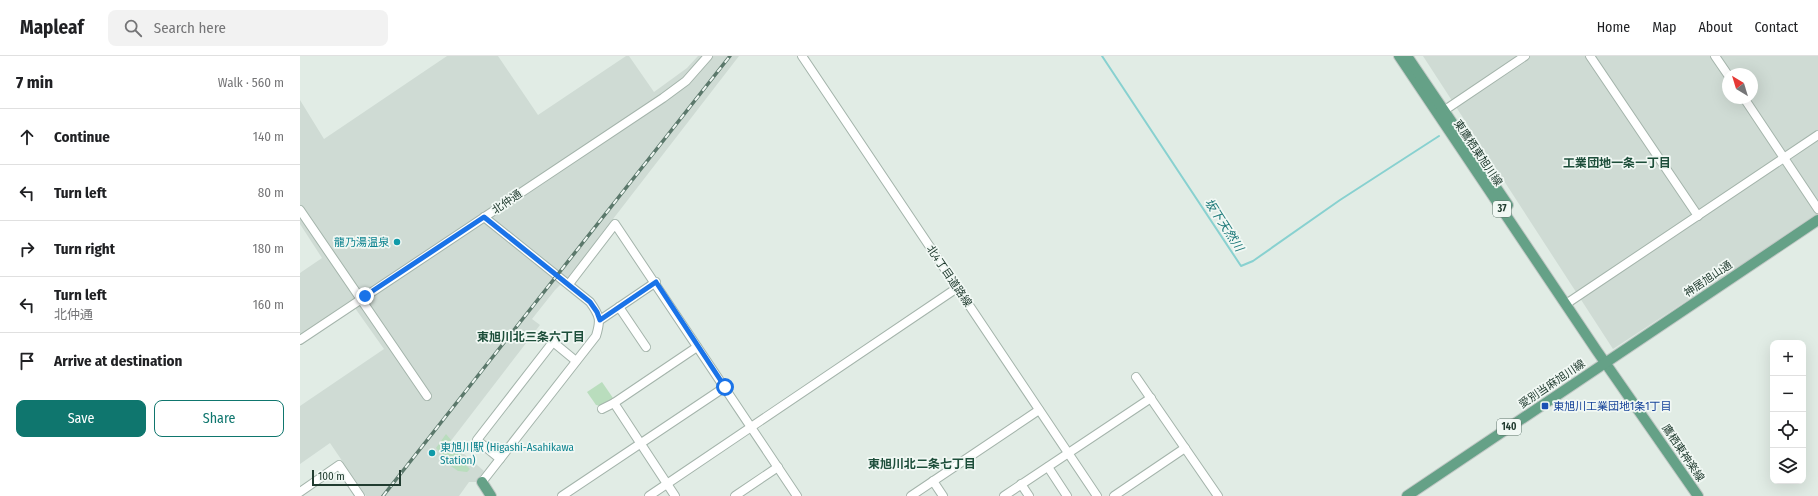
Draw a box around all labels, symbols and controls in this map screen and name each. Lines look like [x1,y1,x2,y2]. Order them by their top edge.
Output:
search box [108,10,388,46]
text: Mapleaf [20,16,84,39]
icon: search [122,17,144,39]
text: Search here [154,19,226,37]
text: Home [1597,19,1630,36]
text: Map [1652,19,1676,36]
text: About [1698,19,1733,36]
text: Contact [1755,19,1798,36]
north arrow [1722,68,1758,104]
text: 7 min [16,72,53,93]
text: Walk · 560 m [218,75,284,90]
street label: 東鷹栖東旭川線 [1451,117,1505,189]
icon: ahead [16,126,38,148]
text: Continue [54,128,110,146]
text: 140 m [253,129,284,144]
district label: 工業団地一条一丁目 [1563,156,1671,170]
icon: left [16,182,38,204]
text: Turn left [54,184,107,202]
text: 80 m [258,185,284,200]
street label: 北仲通 [490,187,524,217]
water label: 坂下天然川 [1202,196,1247,256]
road number: 37 [1493,201,1511,217]
place label: 龍乃湯温泉 [334,236,390,249]
marker: 龍乃湯温泉 [392,237,402,247]
icon: right [16,238,38,260]
text: Turn right [54,240,115,258]
text: 180 m [253,241,284,256]
street label: 北4丁目道路線 [924,243,974,309]
street label: 神居旭山通 [1682,258,1734,300]
text: Turn left [54,286,107,304]
route end [356,287,374,305]
icon: left [16,294,38,316]
text: 160 m [253,297,284,312]
text: 北仲通 [54,307,93,322]
district label: 東旭川北三条六丁目 [477,330,585,344]
map controls [1770,340,1806,484]
button: + [1770,340,1806,376]
icon: arrive [16,350,38,372]
text: Arrive at destination [54,352,182,370]
street label: 愛別当麻旭川線 [1516,357,1588,411]
button: − [1770,376,1806,412]
route start [716,378,734,396]
button: Save [16,400,146,437]
button: Share [154,400,284,437]
place label: 東旭川工業団地1条1丁目 [1553,400,1672,413]
marker: 東旭川工業団地1条1丁目 [1540,401,1550,411]
button: locate [1770,412,1806,448]
road number: 140 [1497,419,1521,435]
street label: 鷹栖東神楽線 [1659,422,1707,484]
place label: 東旭川駅 (Higashi-Asahikawa Station) [440,441,574,467]
marker: 東旭川駅 (Higashi-Asahikawa Station) [427,448,437,458]
button: layers [1770,448,1806,484]
district label: 東旭川北二条七丁目 [868,457,976,471]
scale bar [312,468,401,487]
text: 100 m [318,470,345,483]

